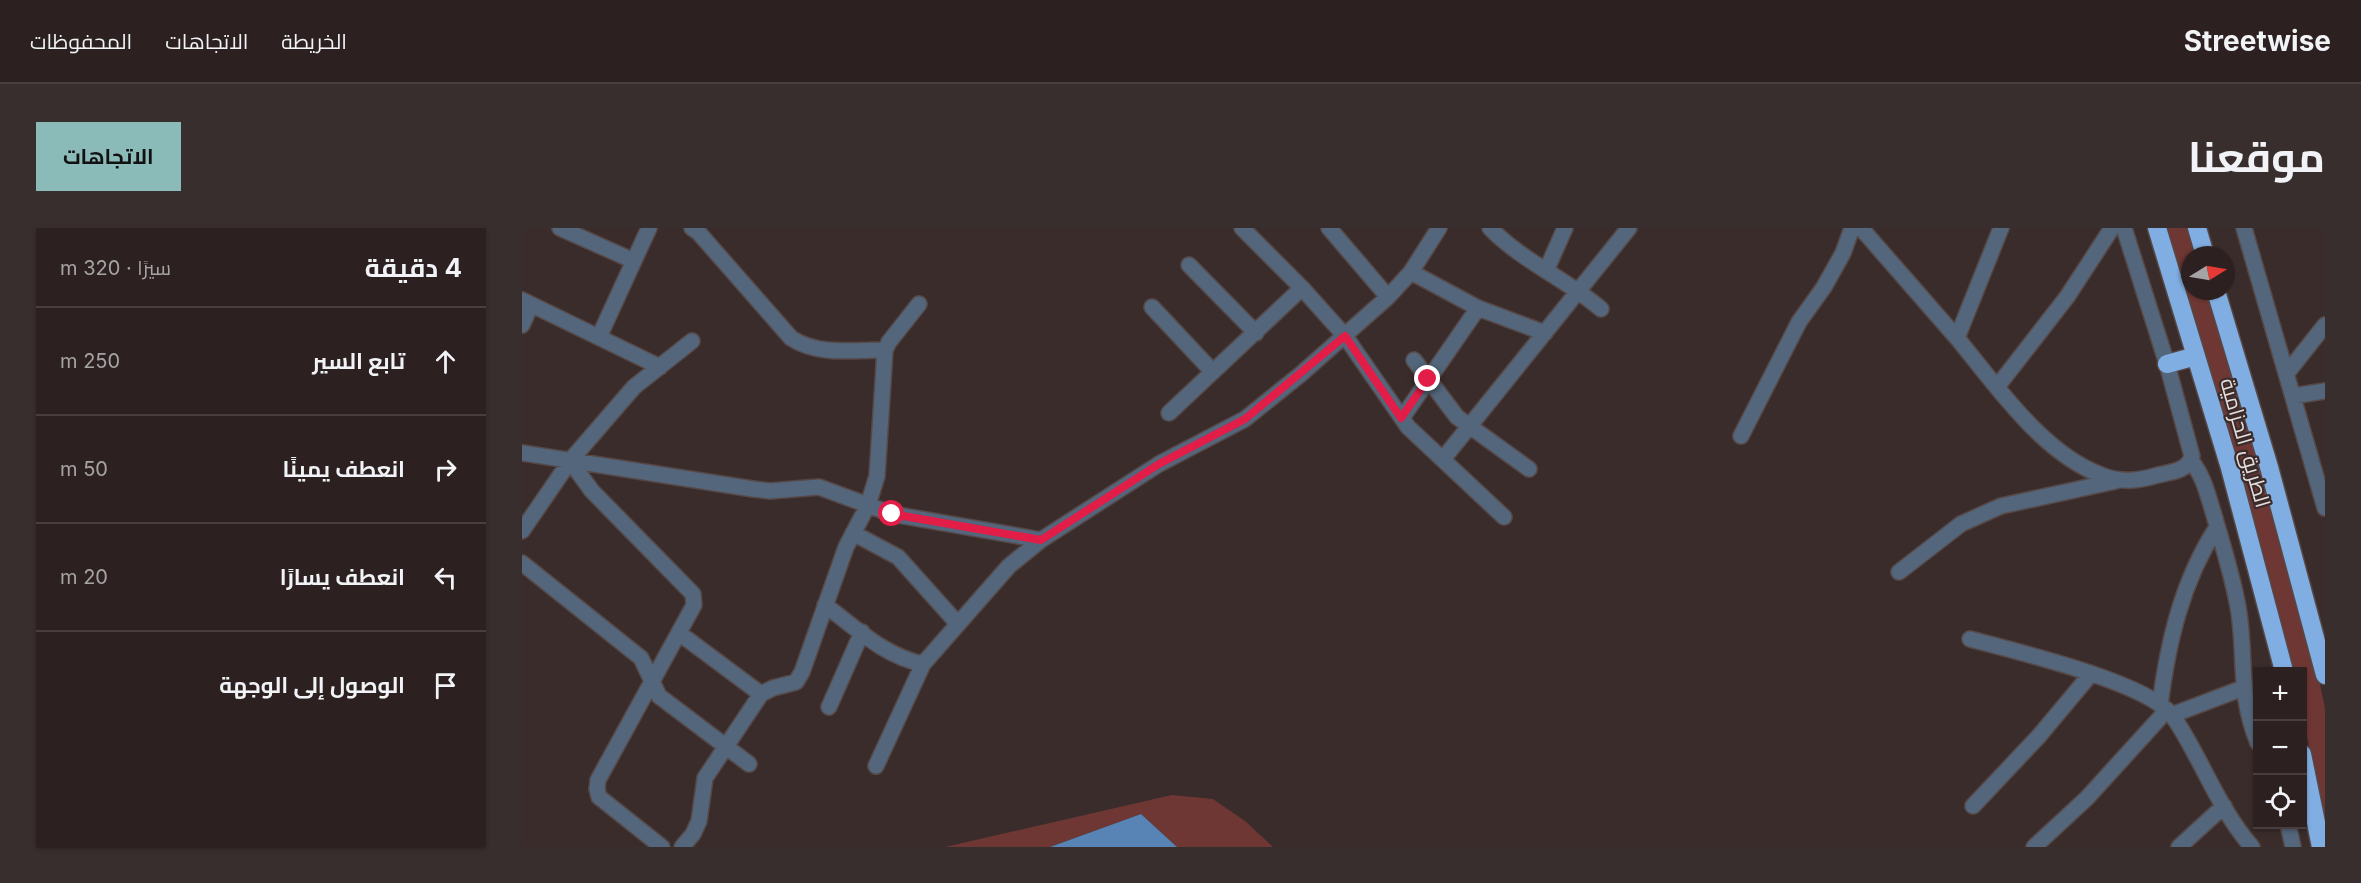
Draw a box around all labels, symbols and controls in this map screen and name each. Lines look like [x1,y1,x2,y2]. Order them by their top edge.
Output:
text: Streetwise [2184,24,2331,58]
text: المحفوظات [30,29,132,54]
text: الاتجاهات [165,29,248,54]
text: الخريطة [281,29,347,54]
button: الاتجاهات [36,122,181,191]
text: موقعنا [2188,131,2325,182]
north arrow [2181,246,2235,300]
text: 4 دقيقة [365,252,462,283]
text: سيرًا · 320 m [60,256,171,280]
icon: ahead [429,345,462,378]
text: تابع السير [312,348,405,374]
text: 250 m [60,349,120,373]
route end [1414,365,1440,391]
street label: الطريق الحزامية [2214,375,2276,511]
icon: right [429,453,462,486]
text: انعطف يمينًا [283,456,405,482]
text: 50 m [60,457,108,481]
route start [878,500,904,526]
icon: left [429,561,462,594]
text: انعطف يسارًا [280,564,405,590]
text: 20 m [60,565,108,589]
map controls [2253,667,2307,829]
button: + [2253,667,2307,721]
icon: arrive [429,669,462,702]
text: الوصول إلى الوجهة [219,672,405,698]
button: − [2253,721,2307,775]
button: locate [2253,775,2307,829]

